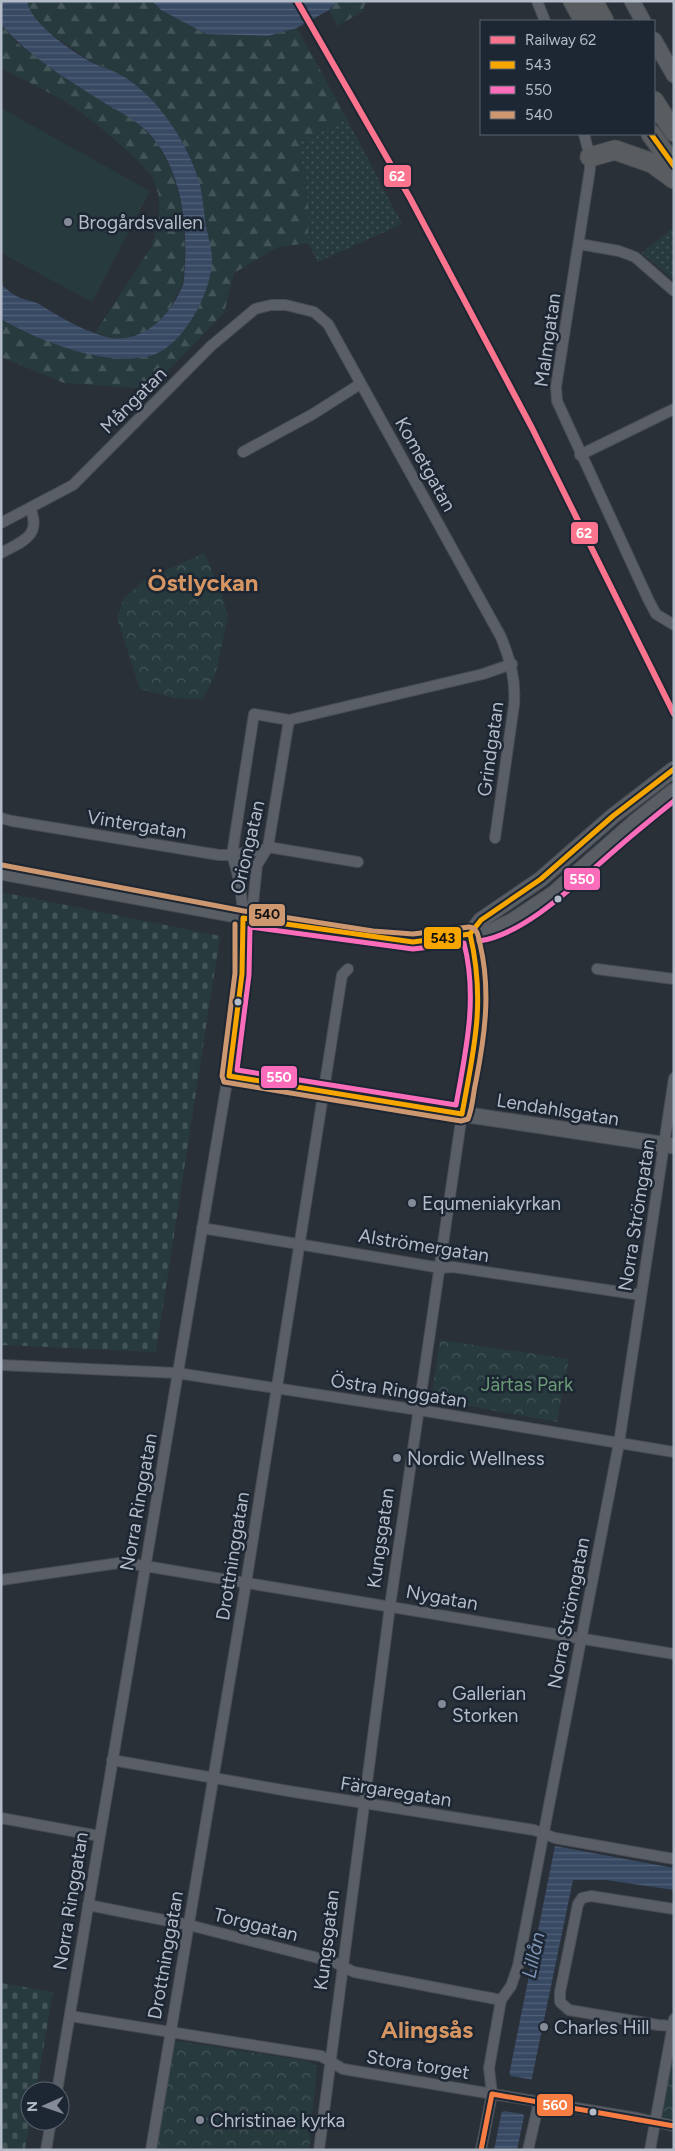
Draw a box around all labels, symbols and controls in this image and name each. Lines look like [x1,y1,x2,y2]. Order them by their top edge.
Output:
legend [480,20,655,135]
text: Railway 62 [525,31,596,49]
text: 543 [525,56,551,74]
text: 550 [525,81,552,99]
text: 540 [525,106,553,124]
line badge: 62 [383,164,412,188]
text: 62 [389,168,405,185]
place label: Brogårdsvallen [78,211,203,234]
marker: Brogårdsvallen [62,216,74,228]
street label: Malmgatan [530,292,565,388]
street label: Mångatan [95,362,171,438]
street label: Kometgatan [390,413,461,515]
line badge: 62 [570,521,599,545]
text: 62 [576,525,592,542]
district label: Östlyckan [148,568,258,597]
street label: Grindgatan [472,700,509,798]
street label: Oriongatan [226,798,269,896]
street label: Vintergatan [86,805,188,844]
line badge: 550 [563,867,601,891]
text: 550 [569,871,595,888]
unlabelled marker [553,894,563,904]
line badge: 540 [248,903,286,927]
text: 540 [254,906,280,923]
line badge: 543 [423,926,462,950]
text: 543 [431,930,456,947]
unlabelled marker [233,997,243,1007]
line badge: 550 [260,1065,298,1089]
text: 550 [266,1069,292,1086]
street label: Lendahlsgatan [495,1088,621,1131]
street label: Norra Strömgatan [613,1137,660,1293]
place label: Equmeniakyrkan [422,1192,561,1215]
marker: Equmeniakyrkan [406,1197,418,1209]
street label: Alströmergatan [357,1224,491,1267]
street label: Östra Ringgatan [329,1368,469,1413]
park label: Järtas Park [481,1373,574,1396]
street label: Norra Ringgatan [115,1432,162,1573]
place label: Nordic Wellness [407,1447,545,1470]
marker: Nordic Wellness [391,1452,403,1464]
street label: Kungsgatan [362,1486,399,1590]
street label: Drottninggatan [211,1490,254,1622]
street label: Norra Strömgatan [543,1535,594,1691]
street label: Nygatan [404,1580,480,1615]
place label: Gallerian Storken [452,1682,526,1727]
marker: Gallerian Storken [436,1698,448,1710]
street label: Färgaregatan [339,1771,453,1812]
street label: Norra Ringgatan [48,1830,93,1972]
street label: Drottninggatan [143,1889,188,2021]
street label: Kungsgatan [309,1889,344,1992]
street label: Torggatan [211,1903,300,1946]
water label: Lillån [516,1930,550,1980]
district label: Alingsås [381,2015,473,2044]
place label: Charles Hill [554,2016,650,2039]
marker: Charles Hill [538,2021,550,2033]
street label: Stora torget [365,2045,471,2084]
north arrow [20,2081,70,2131]
line badge: 560 [536,2093,574,2117]
text: 560 [542,2097,568,2114]
text: N [24,2101,41,2112]
unlabelled marker [588,2107,598,2117]
place label: Christinae kyrka [210,2109,345,2132]
marker: Christinae kyrka [194,2114,206,2126]

